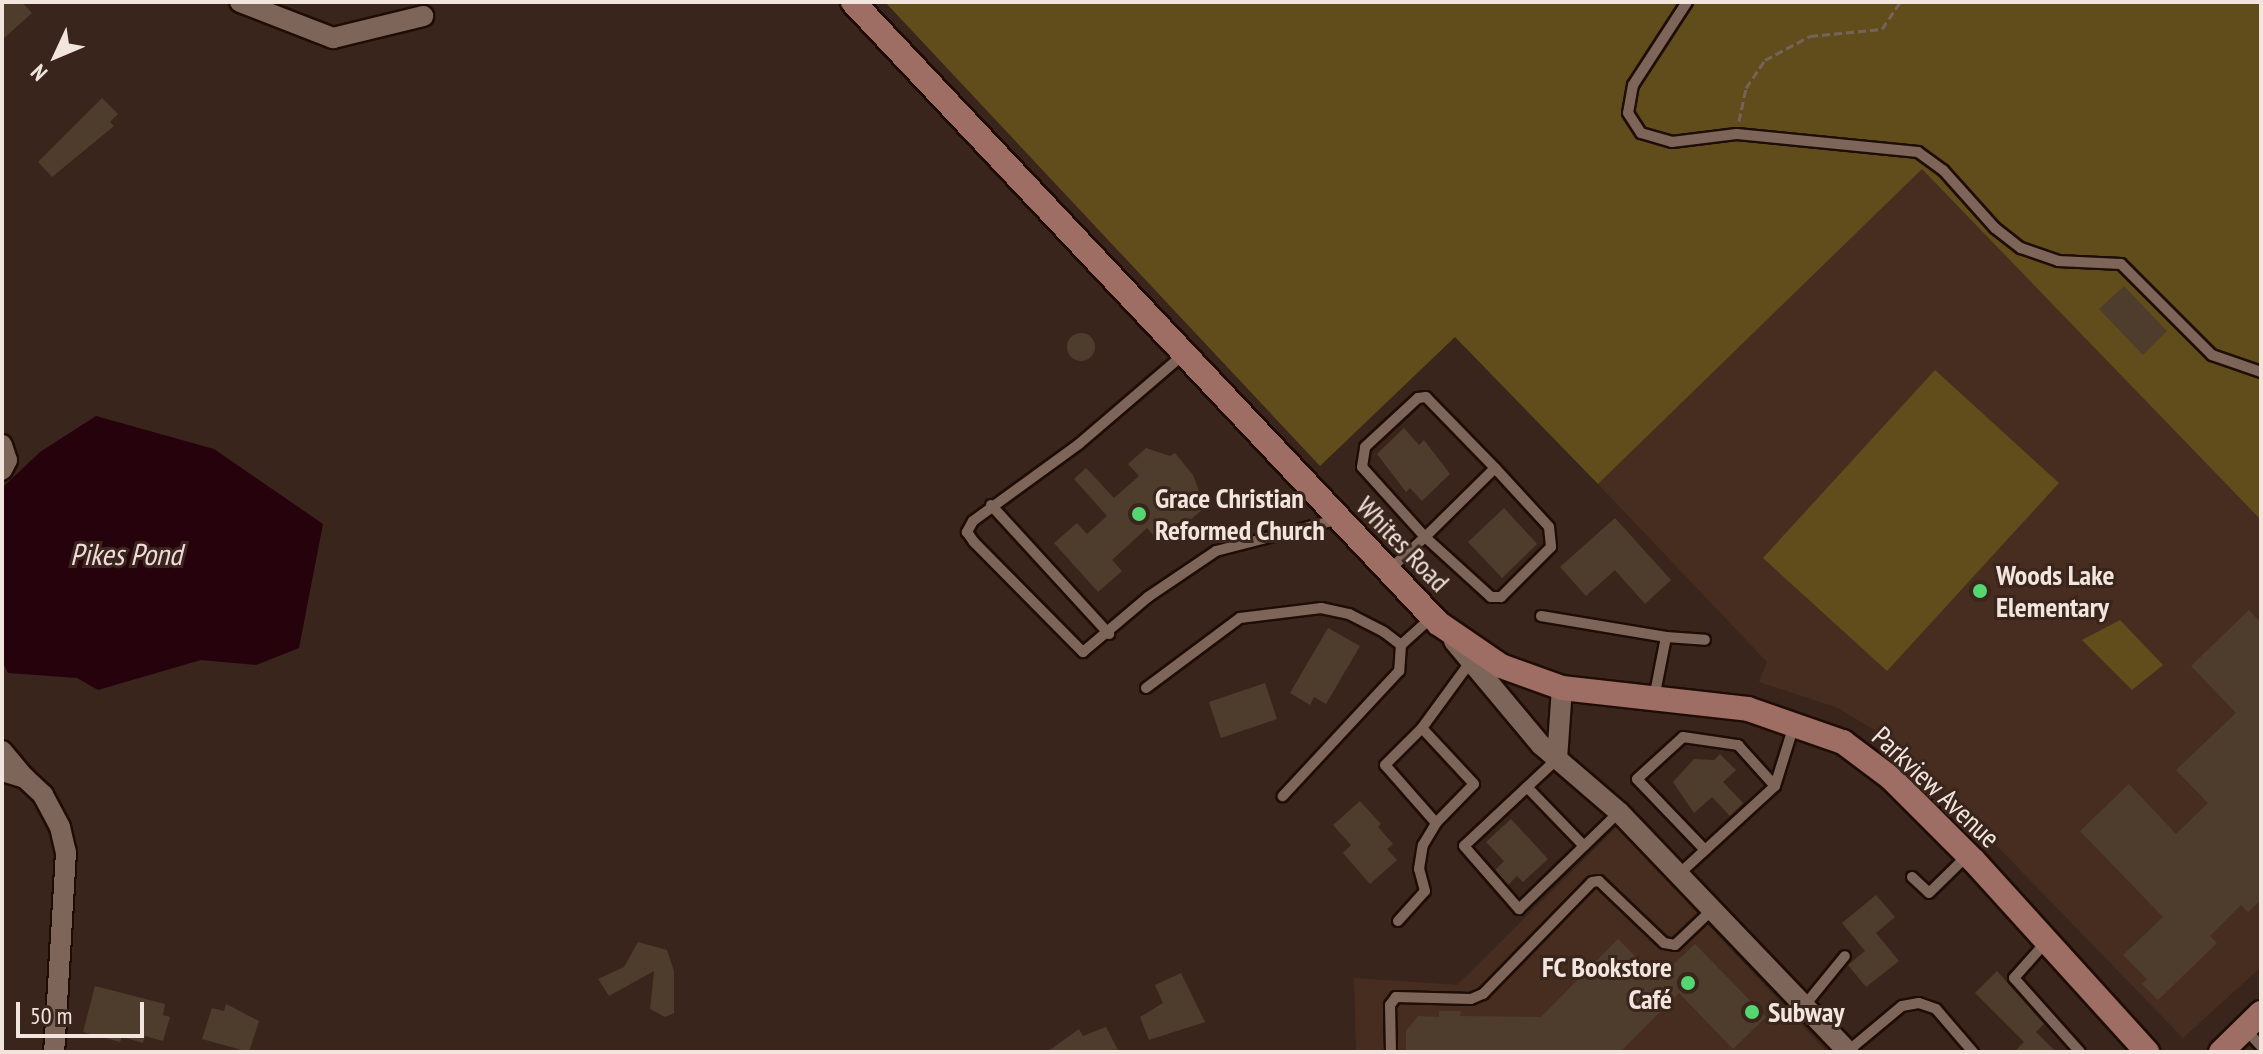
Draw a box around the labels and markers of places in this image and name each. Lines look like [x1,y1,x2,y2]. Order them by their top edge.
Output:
place label: Grace Christian Reformed Church [1155,481,1325,547]
marker: Grace Christian Reformed Church [1130,505,1148,523]
place label: Woods Lake Elementary [1996,558,2114,624]
marker: Woods Lake Elementary [1971,582,1989,600]
place label: FC Bookstore Café [1541,950,1672,1016]
marker: FC Bookstore Café [1679,974,1697,992]
place label: Subway [1768,995,1844,1029]
marker: Subway [1743,1003,1761,1021]

